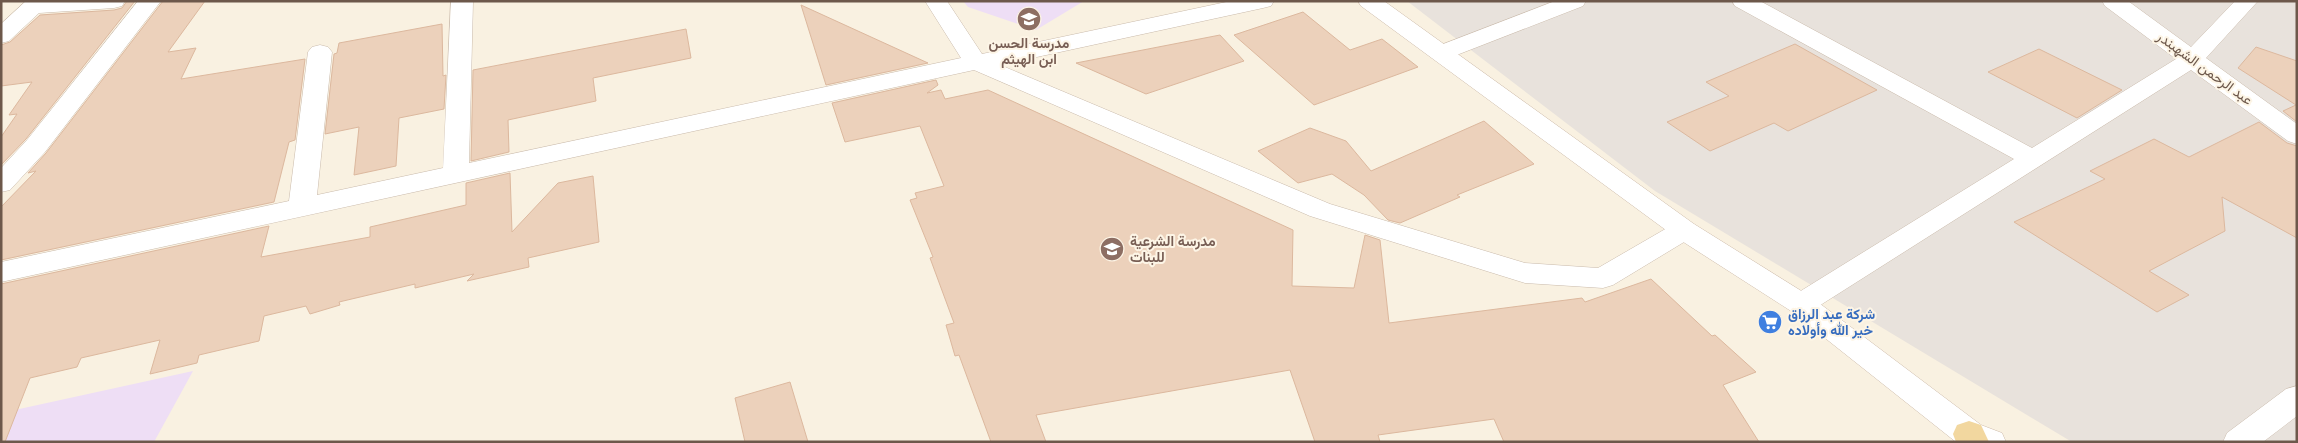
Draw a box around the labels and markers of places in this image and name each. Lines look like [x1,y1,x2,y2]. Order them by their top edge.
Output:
school or university icon: مدرسة الحسن ابن الهيثم [1016,6,1042,32]
place label: مدرسة الحسن ابن الهيثم [989,33,1070,68]
place label: مدرسة الشرعية للبنات [1130,231,1216,266]
school or university icon: مدرسة الشرعية للبنات [1099,236,1125,262]
place label: شركة عبد الرزاق خير الله وأولاده [1788,304,1875,339]
supermarket icon: شركة عبد الرزاق خير الله وأولاده [1757,309,1783,335]

